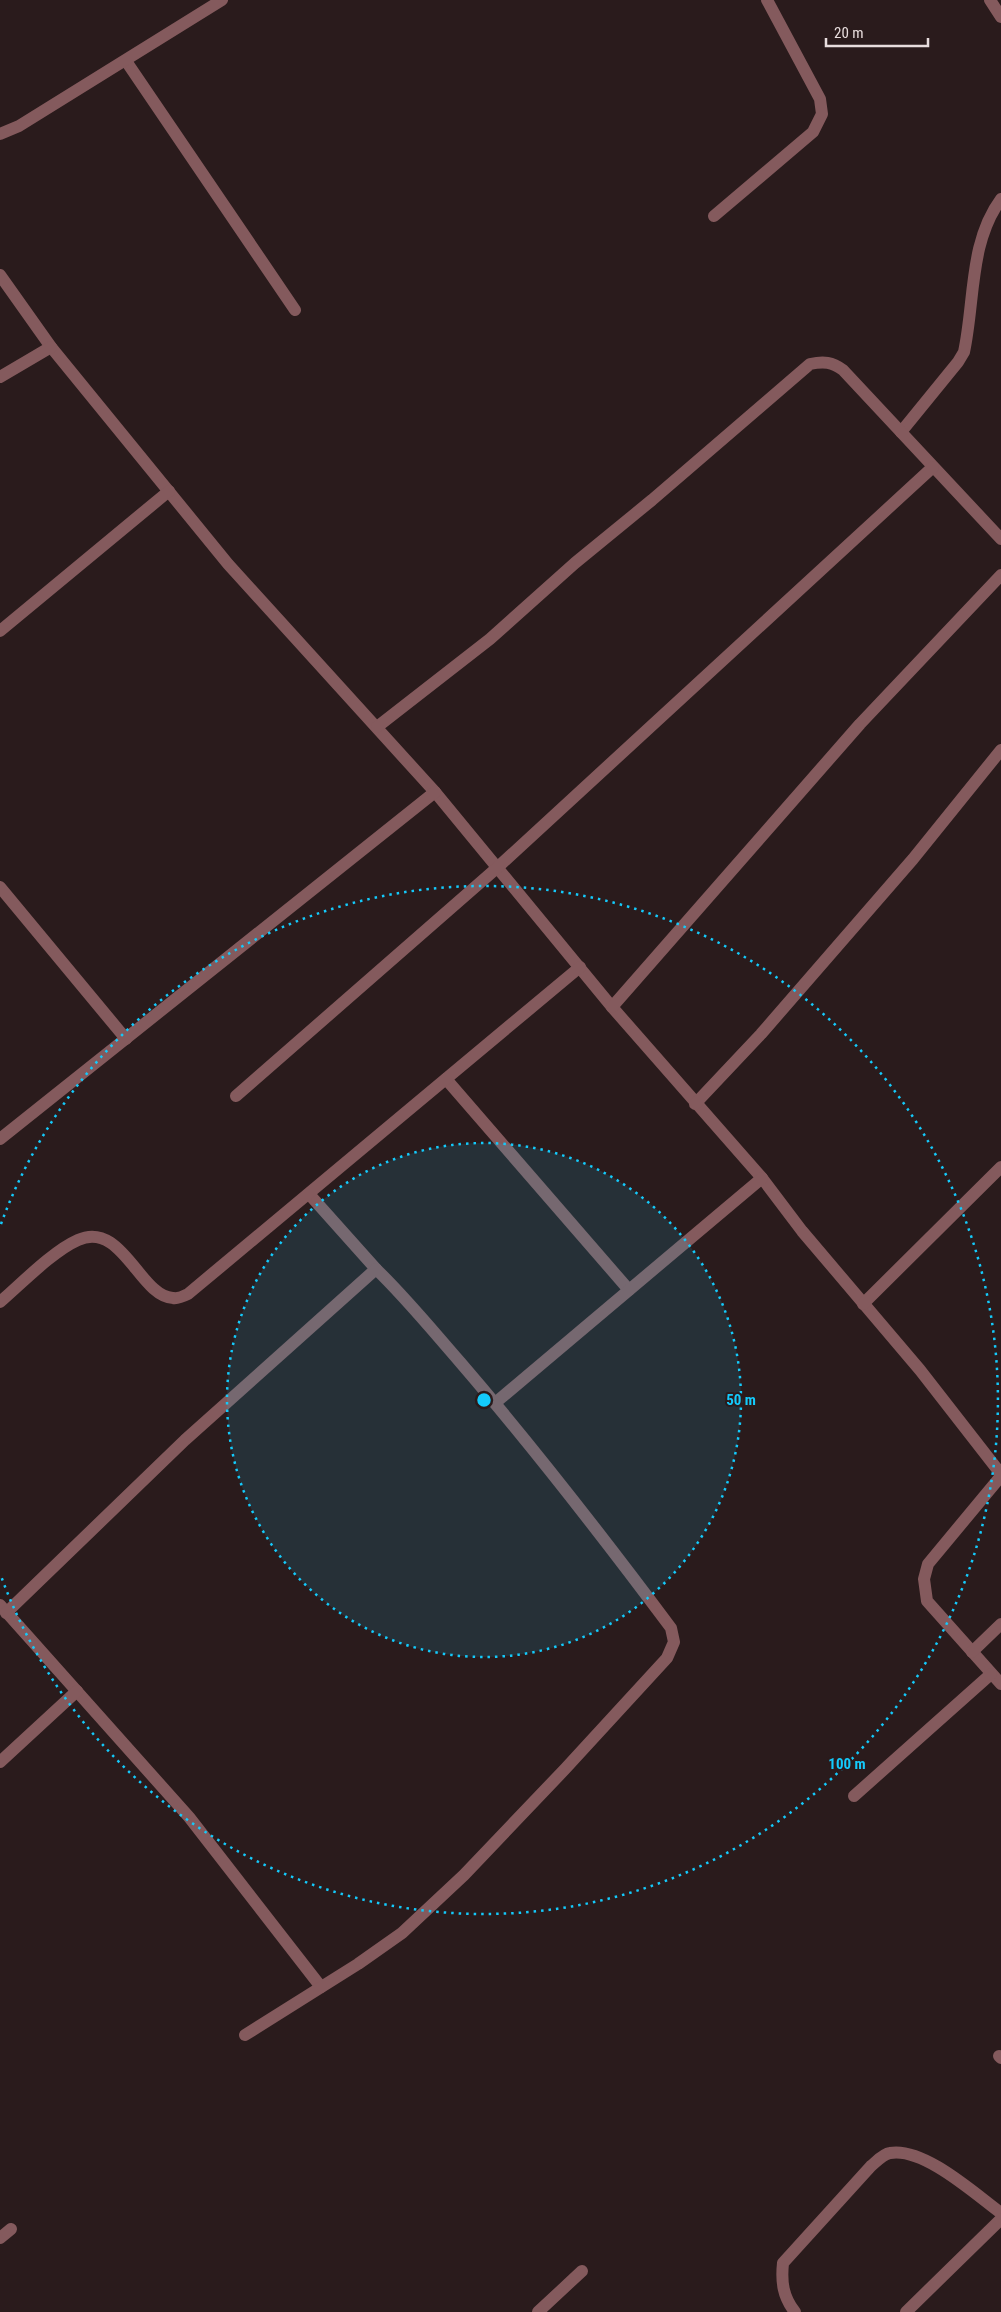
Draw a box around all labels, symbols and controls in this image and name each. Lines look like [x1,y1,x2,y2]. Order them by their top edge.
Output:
scale bar [826,15,928,47]
text: 20 m [834,24,864,42]
centre of rings [475,1391,493,1409]
text: 50 m [726,1391,756,1409]
text: 100 m [828,1755,866,1773]

